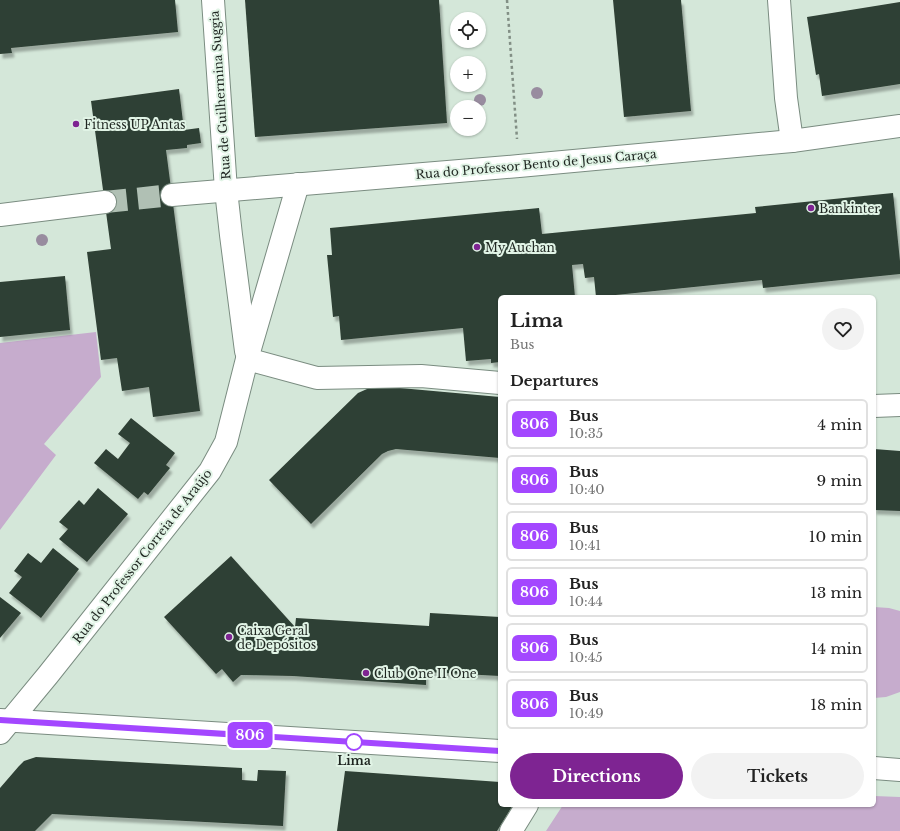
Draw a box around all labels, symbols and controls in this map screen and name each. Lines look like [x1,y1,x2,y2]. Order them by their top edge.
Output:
street label: Rua de Guilhermina Suggia [207,10,233,180]
map controls [450,12,486,136]
button: locate [450,12,486,48]
button: + [450,56,486,92]
button: − [450,100,486,136]
place label: Fitness UP Antas [84,117,186,132]
marker: Fitness UP Antas [71,119,81,129]
street label: Rua do Professor Bento de Jesus Caraça [415,146,657,182]
place label: Bankinter [819,201,880,216]
marker: Bankinter [806,203,816,213]
place label: My Auchan [485,240,555,255]
marker: My Auchan [472,242,482,252]
button: heart [822,308,864,350]
text: Lima [510,309,563,332]
text: Bus [510,336,535,353]
text: Departures [510,371,599,390]
text: Bus [569,406,598,425]
text: 806 [520,415,549,433]
text: 4 min [817,415,862,434]
text: 10:35 [569,425,603,442]
text: Bus [569,462,598,481]
street label: Rua do Professor Correia de Araújo [69,466,215,646]
text: 806 [520,471,549,489]
text: 9 min [817,471,862,490]
text: 10:40 [569,481,605,498]
text: Bus [569,518,598,537]
text: 806 [520,527,549,545]
text: 10 min [809,527,862,546]
text: 10:41 [569,537,601,554]
text: Bus [569,574,598,593]
text: 806 [520,583,549,601]
text: 13 min [810,583,862,602]
text: 10:44 [569,593,603,610]
place label: Caixa Geral de Depósitos [237,623,316,652]
text: Bus [569,630,598,649]
marker: Caixa Geral de Depósitos [224,632,234,642]
text: 806 [520,639,549,657]
text: 14 min [811,639,862,658]
text: 10:45 [569,649,603,666]
place label: Club One II One [374,666,477,681]
marker: Club One II One [361,668,371,678]
text: Bus [569,686,598,705]
text: 806 [520,695,549,713]
text: 18 min [810,695,862,714]
text: 10:49 [569,705,604,722]
line badge: 806 [227,722,273,748]
text: 806 [236,726,264,744]
marker: Lima [345,733,363,751]
place label: Lima [337,753,371,768]
button: Directions [510,753,683,799]
button: Tickets [691,753,864,799]

